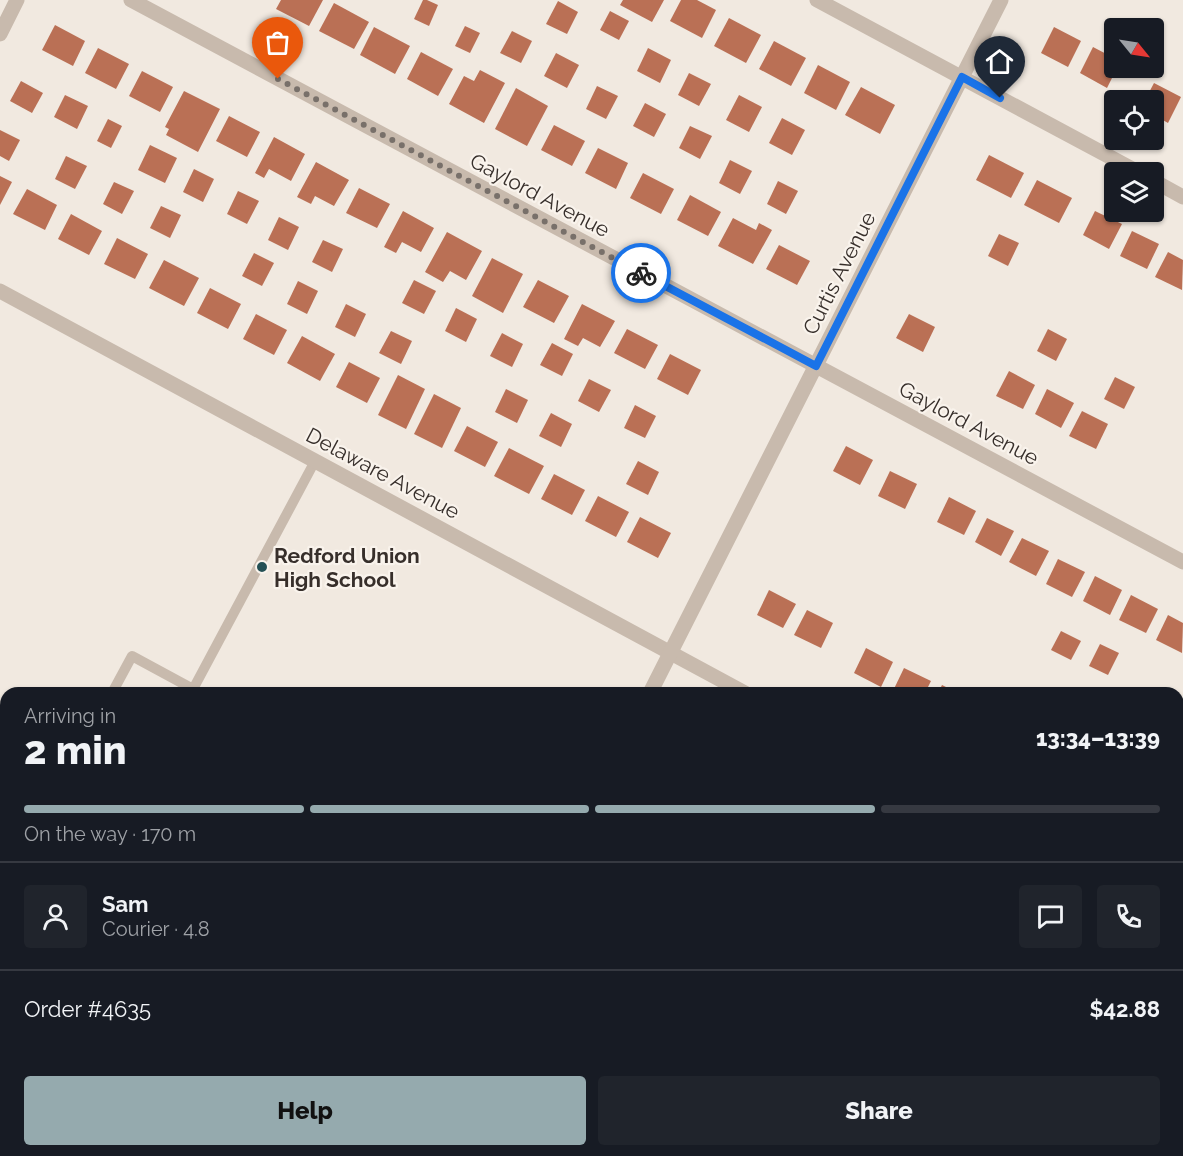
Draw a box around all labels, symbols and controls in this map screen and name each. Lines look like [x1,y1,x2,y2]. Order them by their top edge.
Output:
pin [252,17,303,79]
north arrow [1104,18,1164,78]
map controls [1104,18,1164,222]
icon: bag [261,26,294,59]
pin [974,36,1025,98]
icon: home [983,45,1016,78]
button: locate [1104,90,1164,150]
street label: Gaylord Avenue [466,148,614,242]
button: layers [1104,162,1164,222]
street label: Curtis Avenue [797,207,881,339]
courier [611,243,671,303]
icon: bike [625,257,658,290]
street label: Gaylord Avenue [895,376,1043,470]
street label: Delaware Avenue [302,422,464,524]
place label: Redford Union High School [274,543,420,592]
marker: Redford Union High School [255,560,269,574]
text: Arriving in [24,704,116,728]
text: 13:34–13:39 [1036,725,1160,751]
text: 2 min [24,727,127,773]
text: On the way · 170 m [24,822,196,846]
button: person [24,885,87,948]
button: chat [1019,885,1082,948]
button: phone [1097,885,1160,948]
text: Sam [102,891,149,917]
text: Courier · 4.8 [102,917,210,941]
text: Order #4635 [24,996,151,1022]
text: $42.88 [1090,996,1160,1022]
button: Help [24,1076,586,1145]
button: Share [598,1076,1160,1145]

